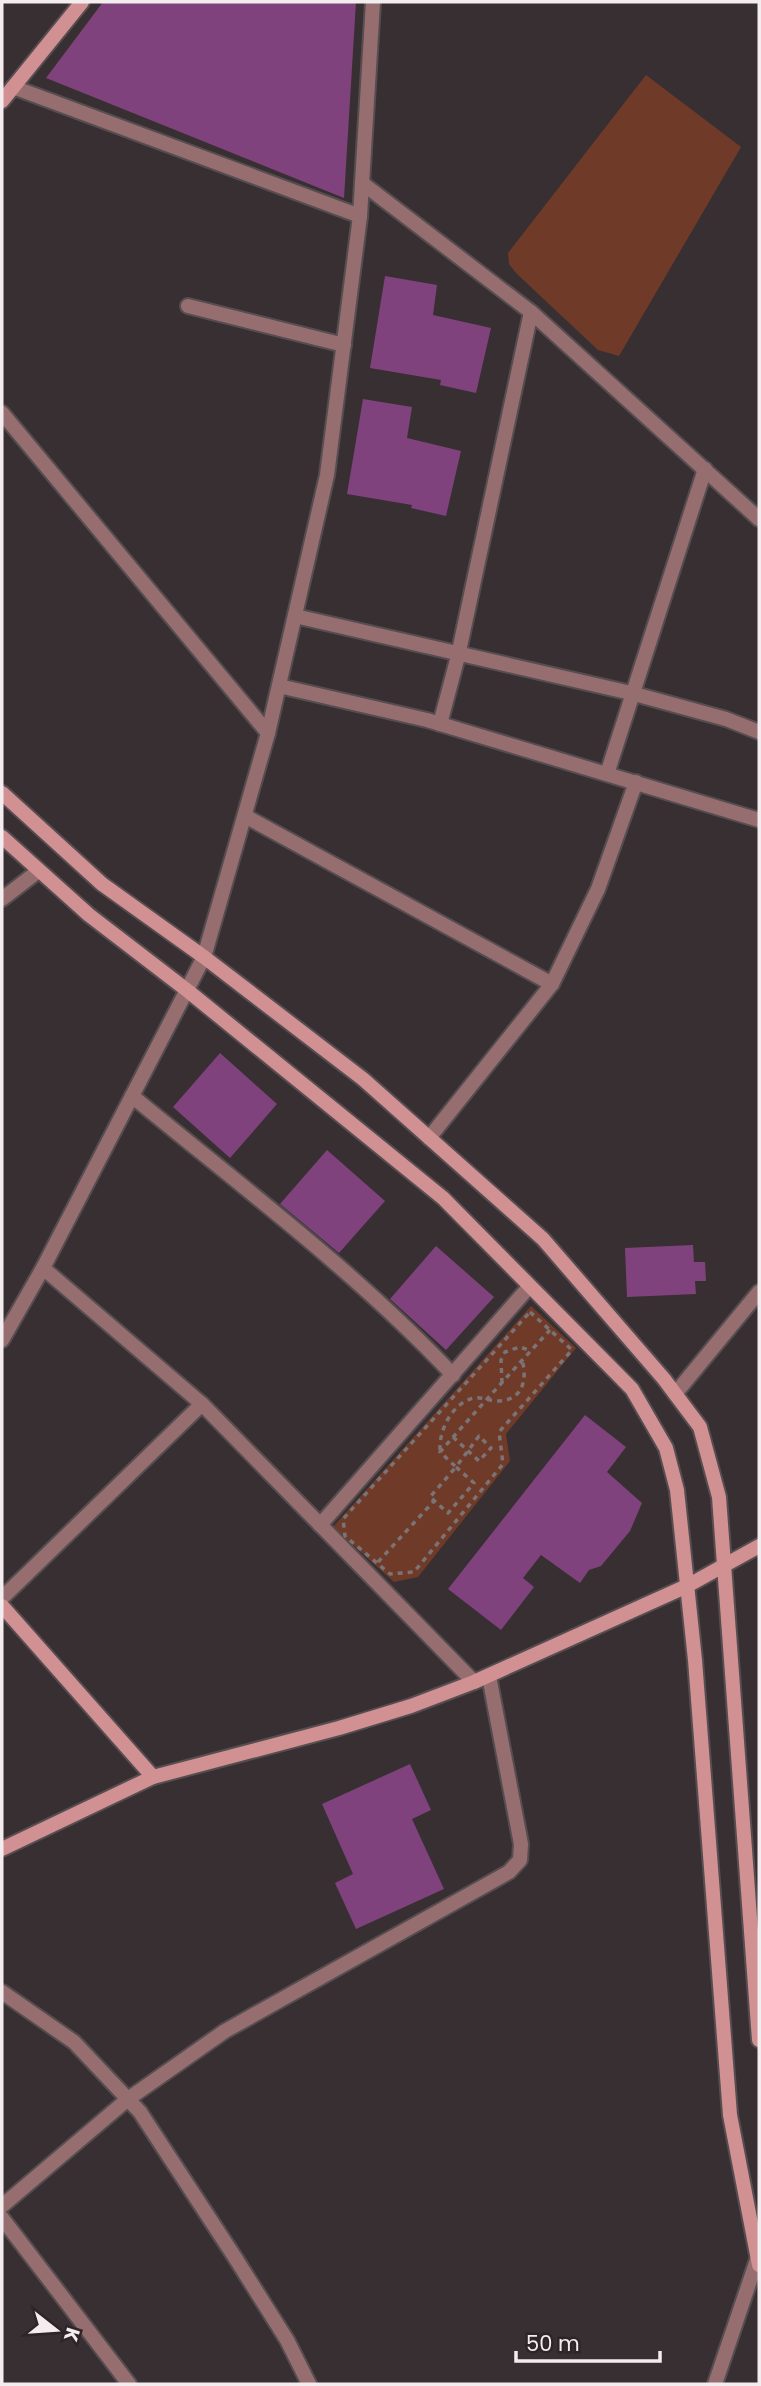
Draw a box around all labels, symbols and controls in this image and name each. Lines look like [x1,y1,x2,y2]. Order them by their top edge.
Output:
north arrow [21,2295,91,2365]
scale bar [516,2320,660,2364]
text: K [57,2325,87,2345]
text: 50 m [526,2329,580,2358]

